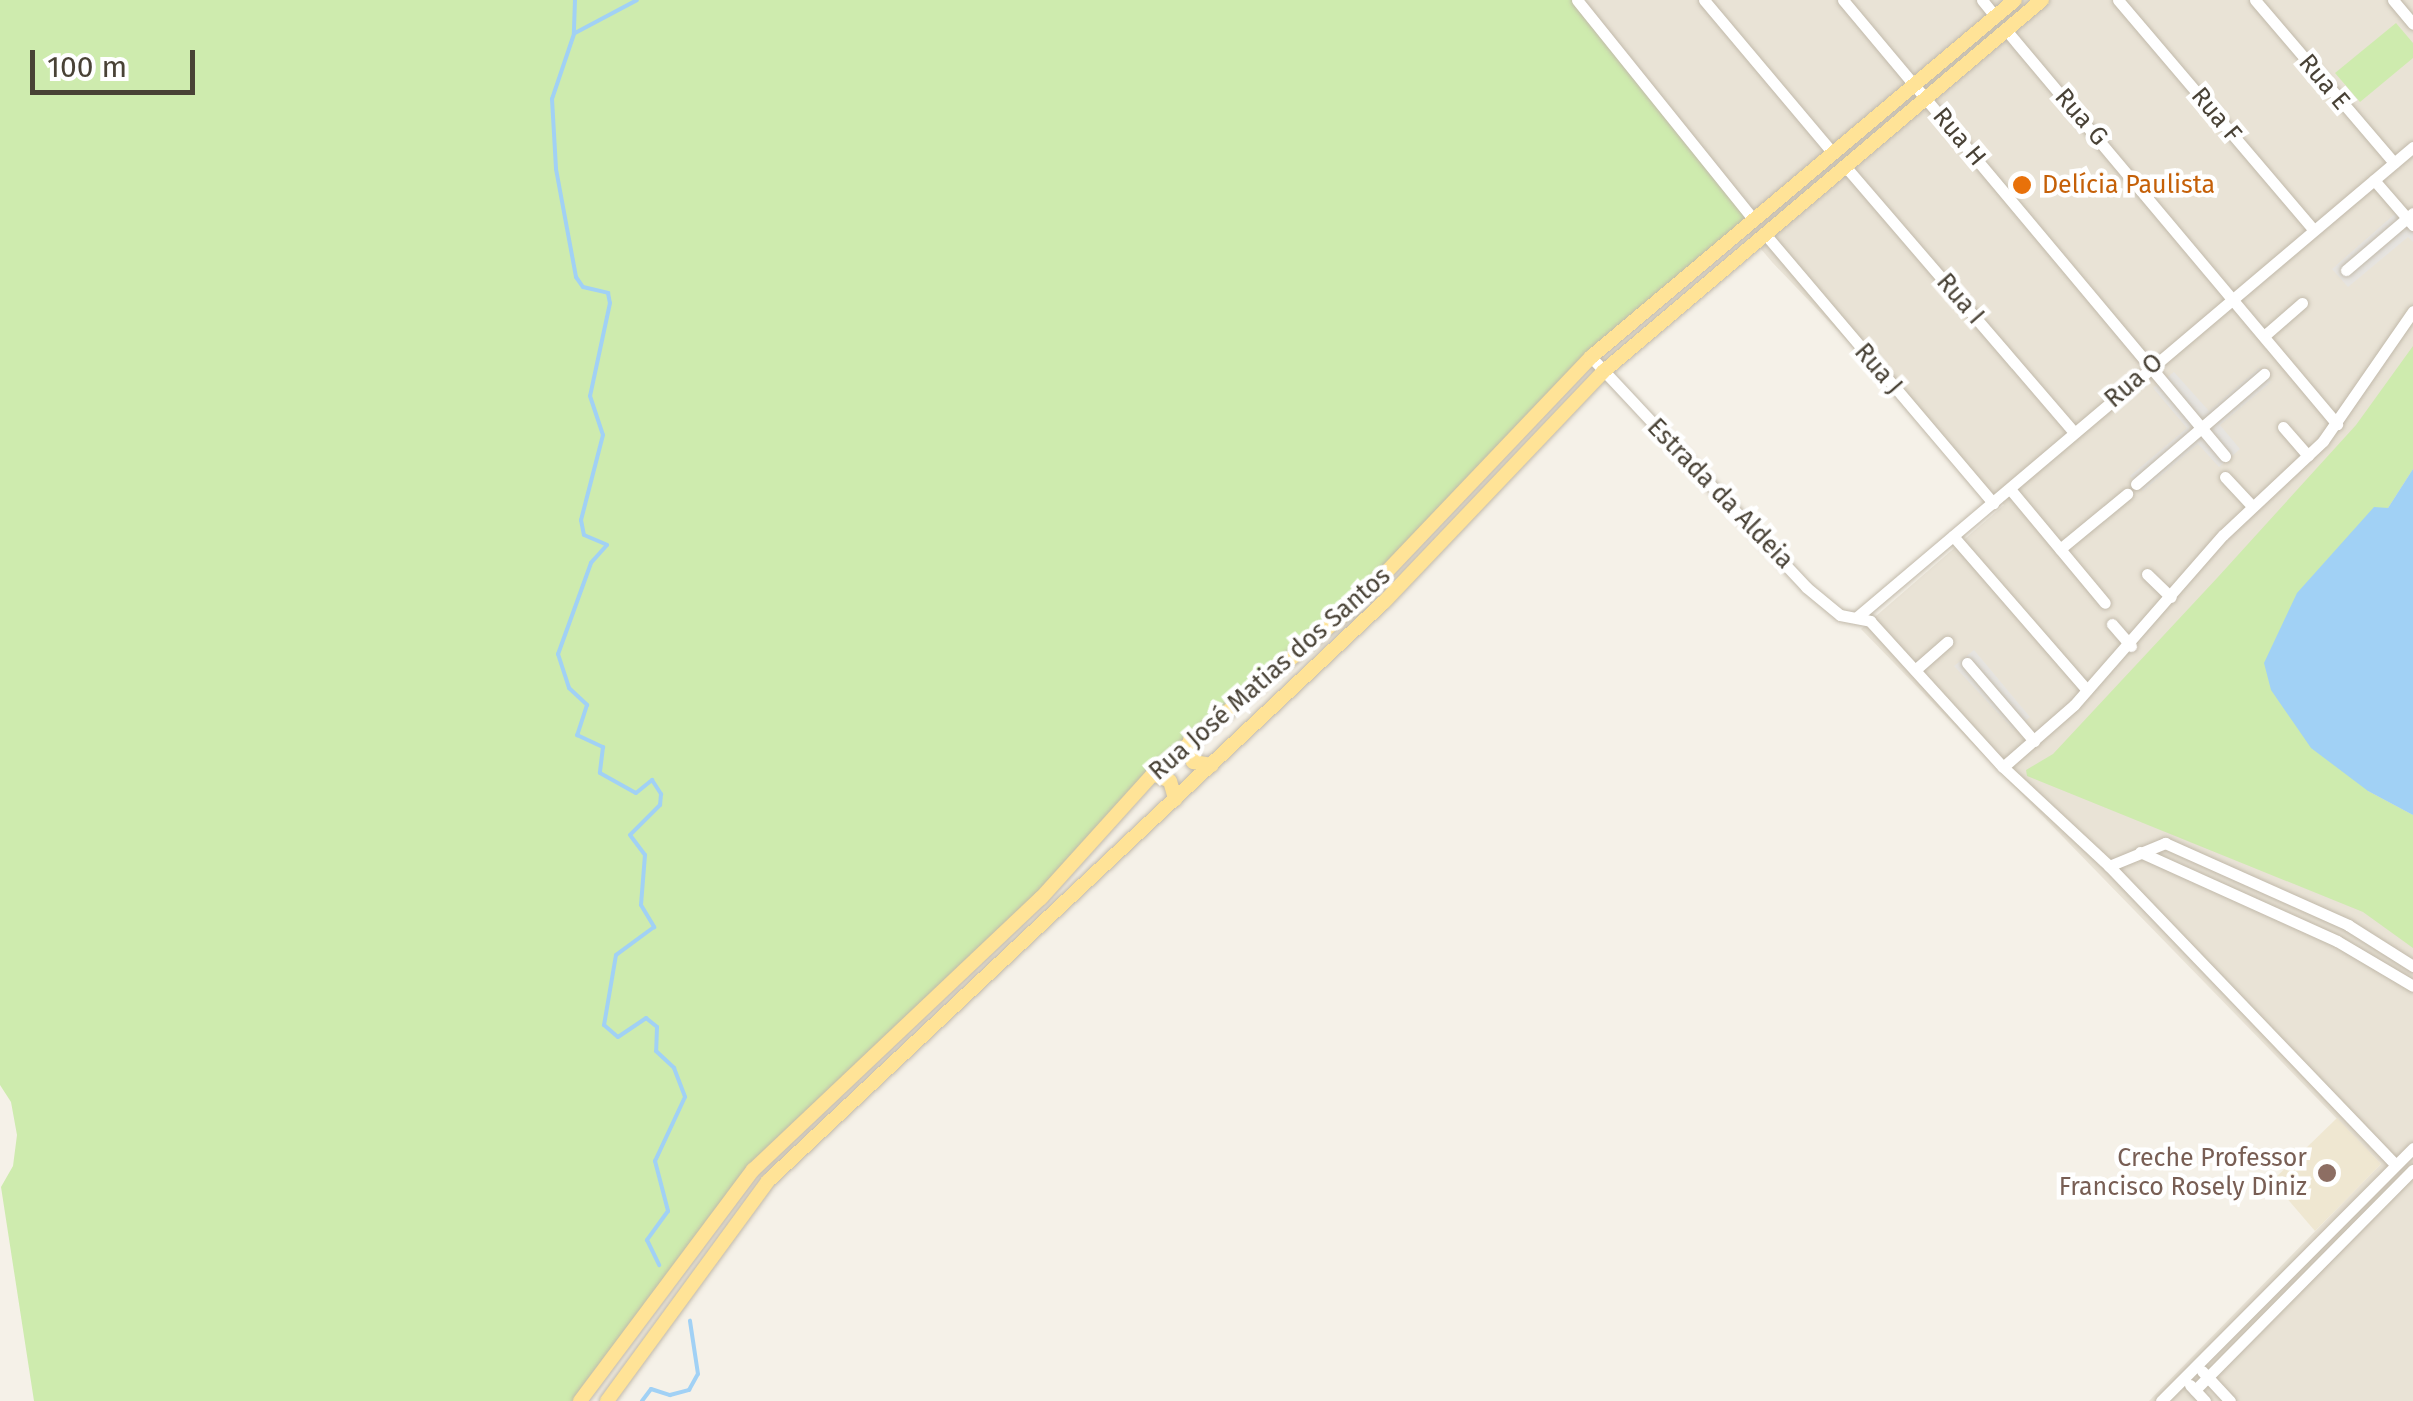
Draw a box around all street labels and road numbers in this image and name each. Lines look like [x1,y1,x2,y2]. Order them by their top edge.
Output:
street label: Rua E [2292,48,2356,116]
street label: Rua G [2048,82,2114,152]
street label: Rua F [2185,82,2247,148]
street label: Rua H [1926,102,1992,172]
street label: Rua I [1930,268,1990,330]
street label: Rua J [1848,337,1908,401]
street label: Rua O [2099,348,2169,414]
street label: Estrada da Aldeia [1641,413,1799,575]
street label: Rua José Matias dos Santos [1143,561,1397,787]

